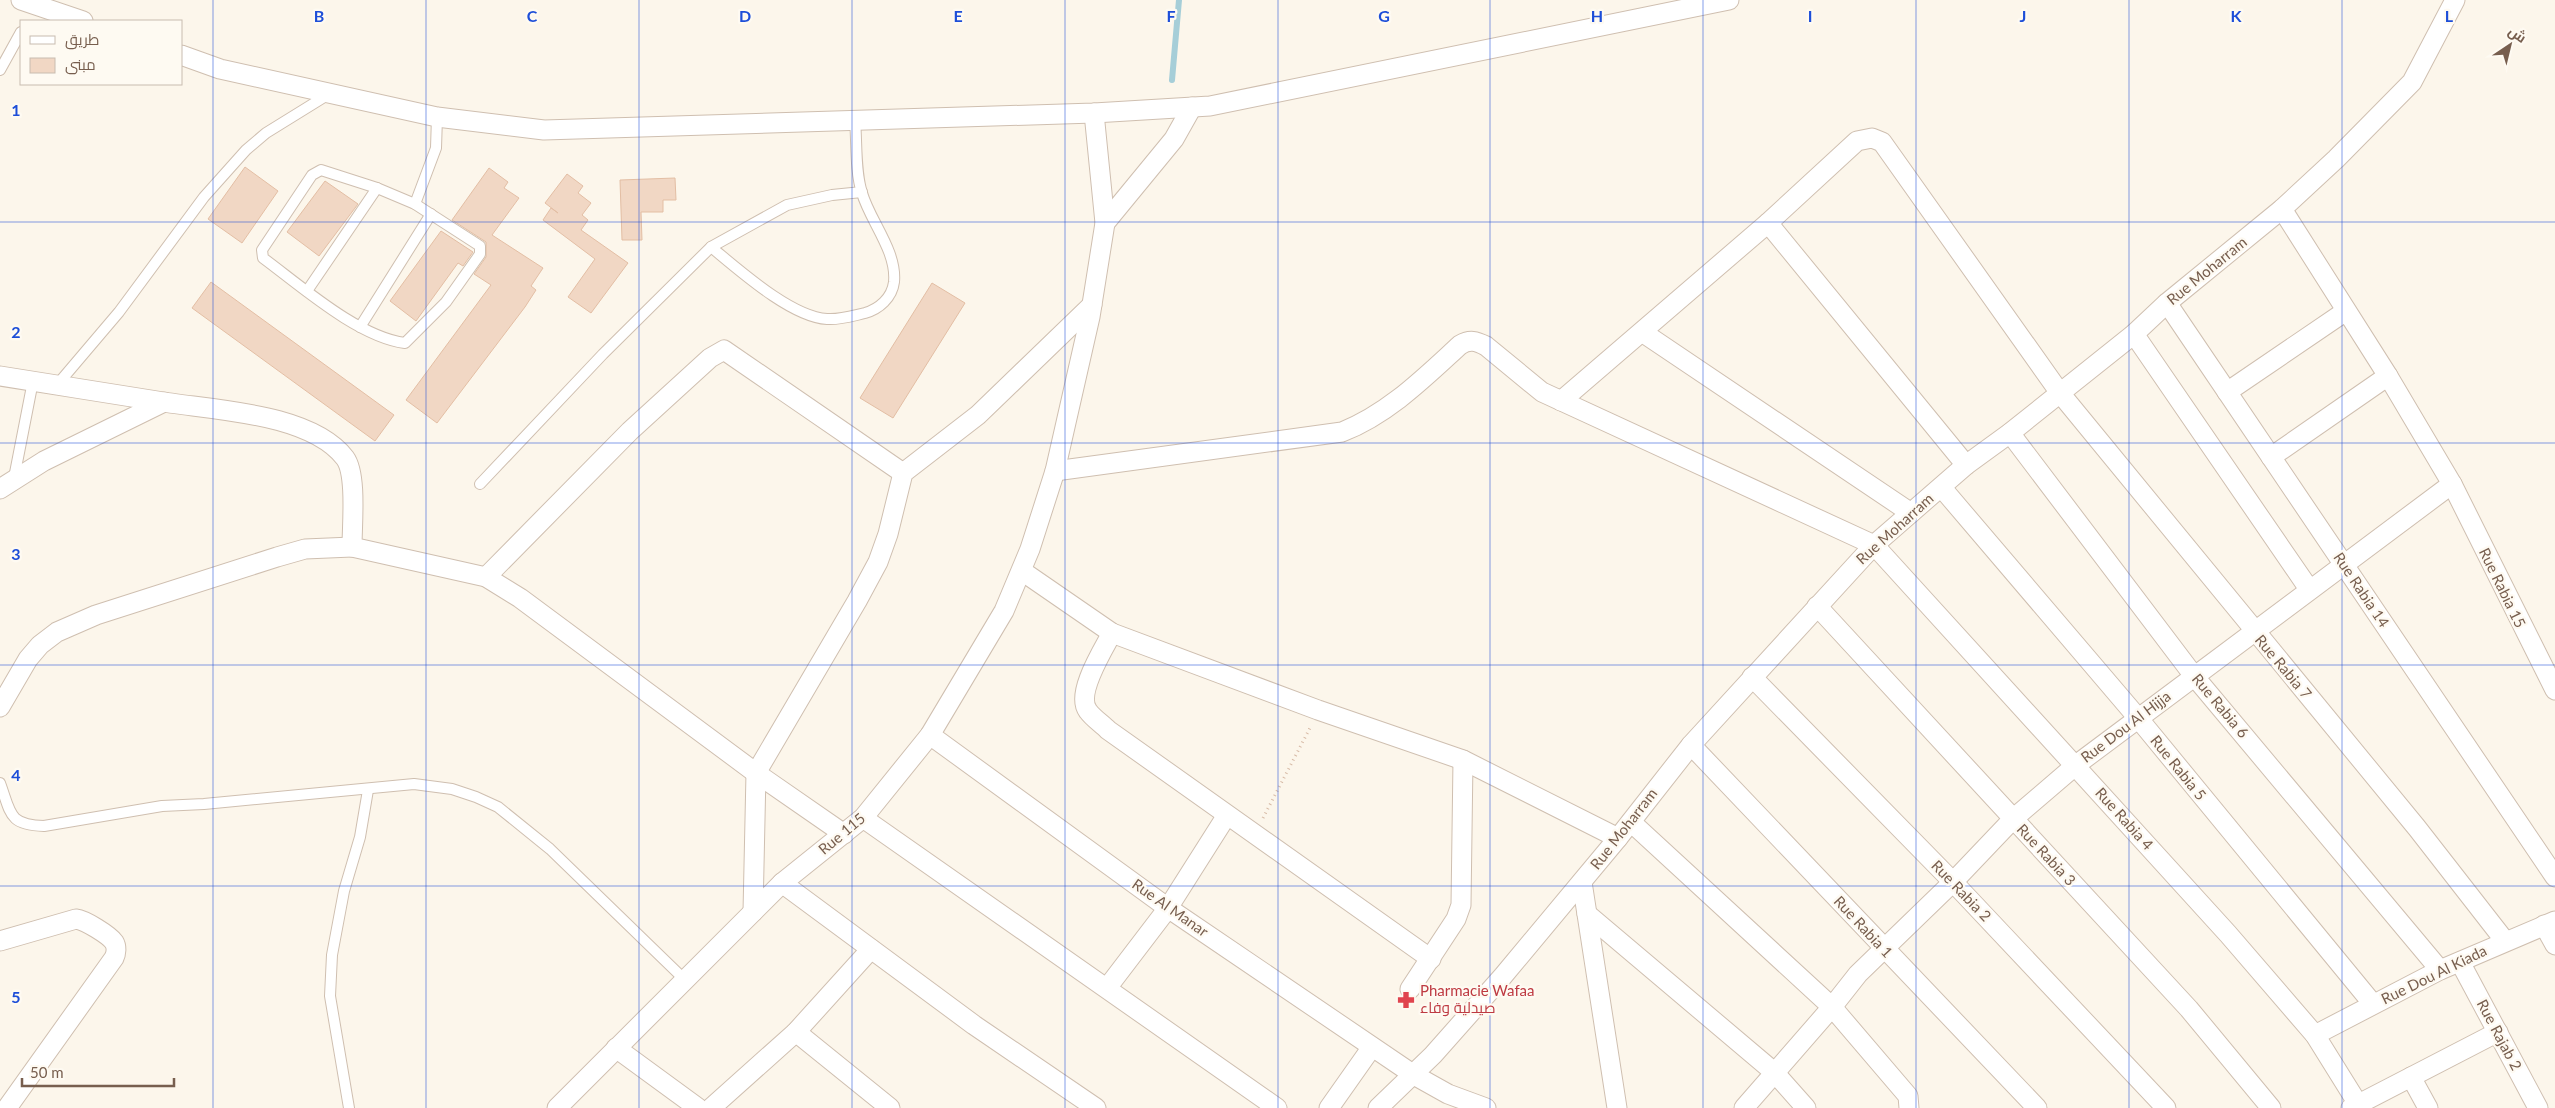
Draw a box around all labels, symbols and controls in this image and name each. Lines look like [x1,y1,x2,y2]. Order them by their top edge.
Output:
text: B [314,6,324,25]
text: C [527,6,538,25]
text: D [739,6,751,25]
text: E [953,6,963,25]
text: F [1166,6,1176,25]
text: G [1378,6,1390,25]
text: H [1591,6,1603,25]
text: I [1808,6,1812,25]
text: J [2020,6,2026,25]
text: K [2231,6,2243,25]
text: L [2445,6,2454,25]
legend [20,20,182,85]
north arrow [2485,20,2535,70]
text: ش [2505,22,2530,47]
text: طريق [65,30,99,50]
text: مبنى [65,55,96,75]
text: 1 [11,100,21,119]
street label: Rue Moharram [2163,232,2250,308]
text: 2 [11,322,21,341]
street label: Rue Moharram [1852,489,1937,568]
text: 3 [11,544,21,563]
street label: Rue Rabia 15 [2476,545,2530,630]
street label: Rue Rabia 14 [2330,548,2394,631]
street label: Rue Rabia 7 [2252,631,2316,702]
street label: Rue Rabia 6 [2189,670,2253,741]
street label: Rue Dou Al Hijja [2077,687,2174,766]
street label: Rue Rabia 5 [2147,731,2210,803]
text: 4 [11,765,21,784]
street label: Rue Rabia 4 [2092,783,2158,854]
street label: Rue Moharram [1586,784,1660,872]
street label: Rue 115 [814,809,868,858]
street label: Rue Rabia 3 [2014,820,2080,889]
street label: Rue Rabia 2 [1928,856,1995,925]
street label: Rue Al Manar [1129,874,1212,940]
street label: Rue Rabia 1 [1831,892,1897,961]
street label: Rue Dou Al Kiada [2378,941,2489,1007]
place label: Pharmacie Wafaa صيدلية وفاء [1420,981,1535,1017]
text: 5 [11,987,21,1006]
pharmacy icon: Pharmacie Wafaa صيدلية وفاء [1396,990,1416,1010]
street label: Rue Rajab 2 [2474,996,2526,1073]
scale bar [22,1056,175,1088]
text: 50 m [30,1063,64,1081]

